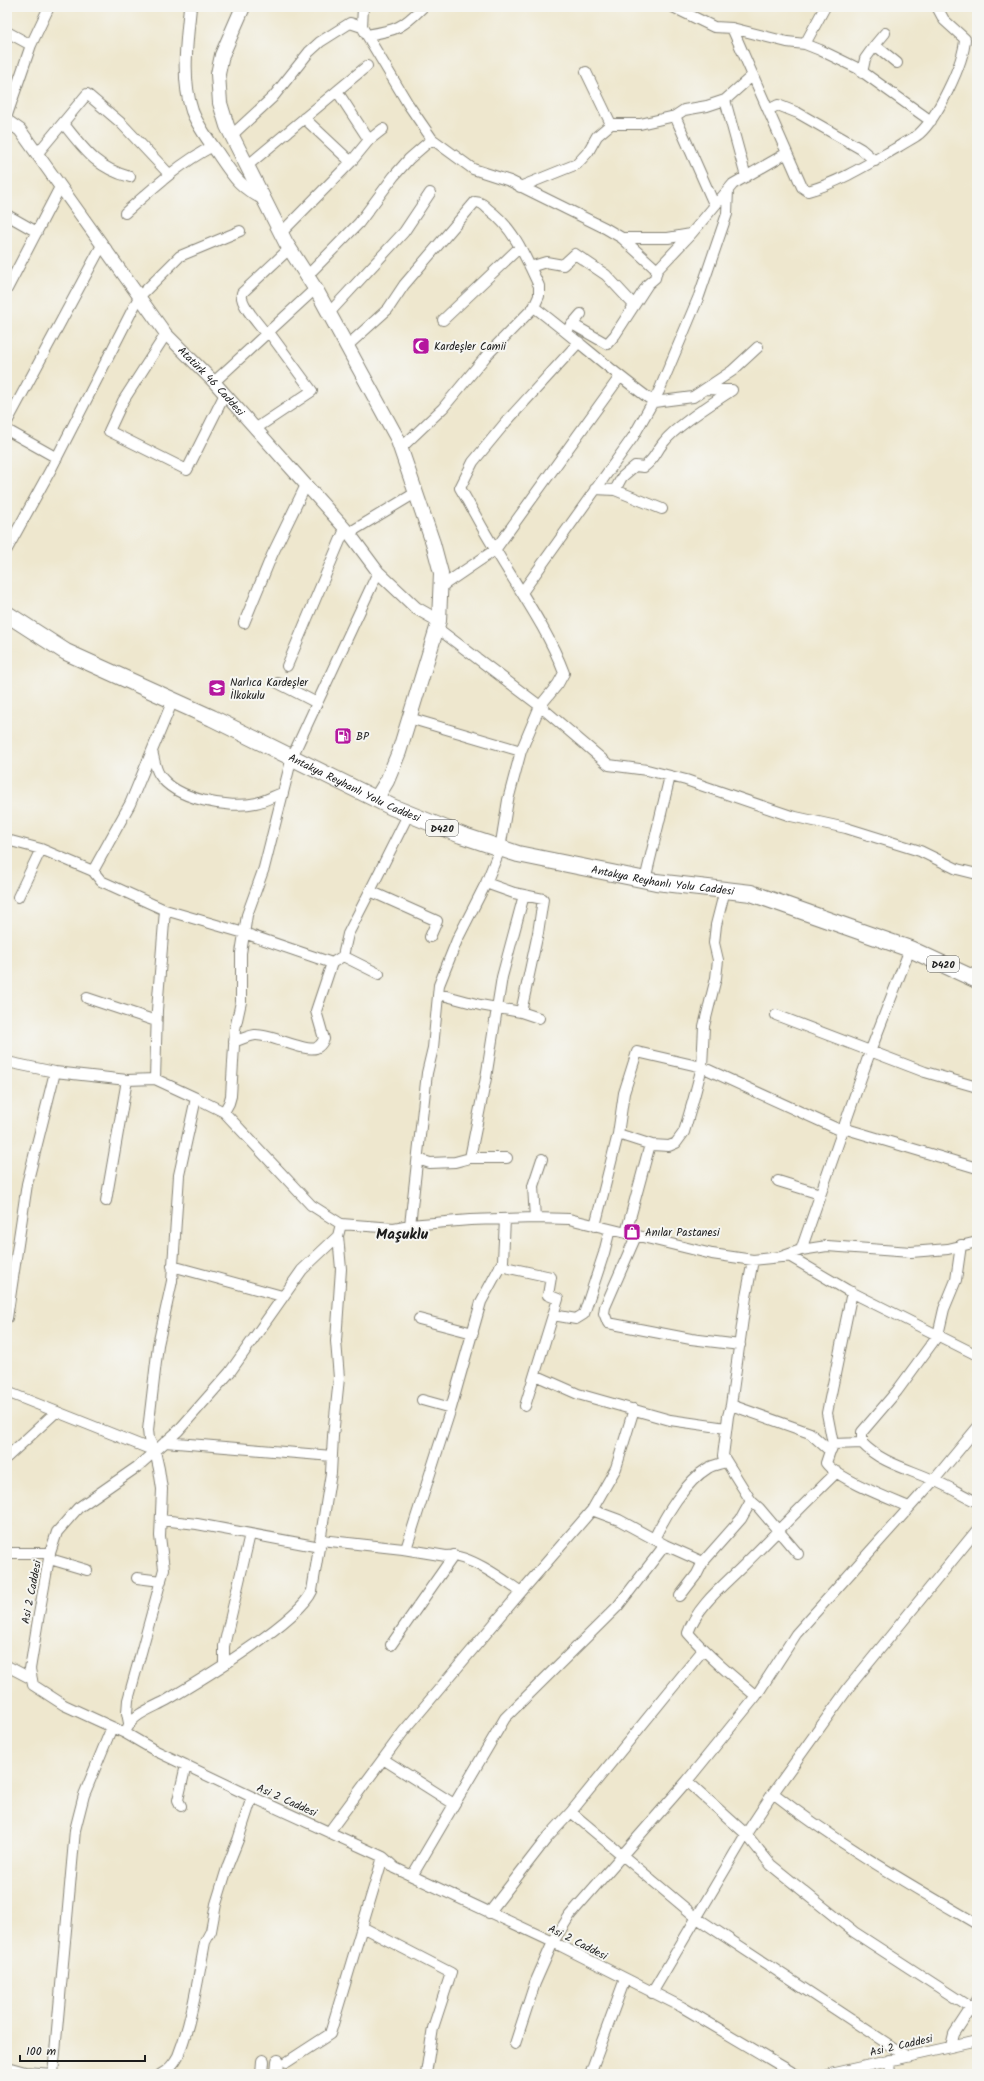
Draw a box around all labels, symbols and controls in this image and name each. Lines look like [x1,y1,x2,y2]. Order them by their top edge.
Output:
mosque icon: Kardeşler Camii [411,336,431,356]
place label: Kardeşler Camii [434,338,506,356]
street label: Atatürk 46 Caddesi [173,343,249,421]
place label: Narlıca Kardeşler İlkokulu [230,674,309,705]
school or university icon: Narlıca Kardeşler İlkokulu [207,678,227,698]
fuel station icon: BP [333,726,353,746]
place label: BP [356,728,370,746]
street label: Antakya Reyhanlı Yolu Caddesi [285,749,423,828]
road number: D420 [426,820,458,836]
street label: Antakya Reyhanlı Yolu Caddesi [590,861,735,901]
road number: D420 [927,956,959,972]
shop icon: Anılar Pastanesi [622,1222,642,1242]
district label: Maşuklu [376,1223,429,1247]
place label: Anılar Pastanesi [645,1224,720,1242]
street label: Asi 2 Caddesi [17,1559,47,1625]
street label: Asi 2 Caddesi [254,1780,320,1822]
street label: Asi 2 Caddesi [545,1920,611,1966]
street label: Asi 2 Caddesi [868,2030,935,2062]
scale bar [20,2037,145,2063]
text: 100 m [26,2042,57,2061]

